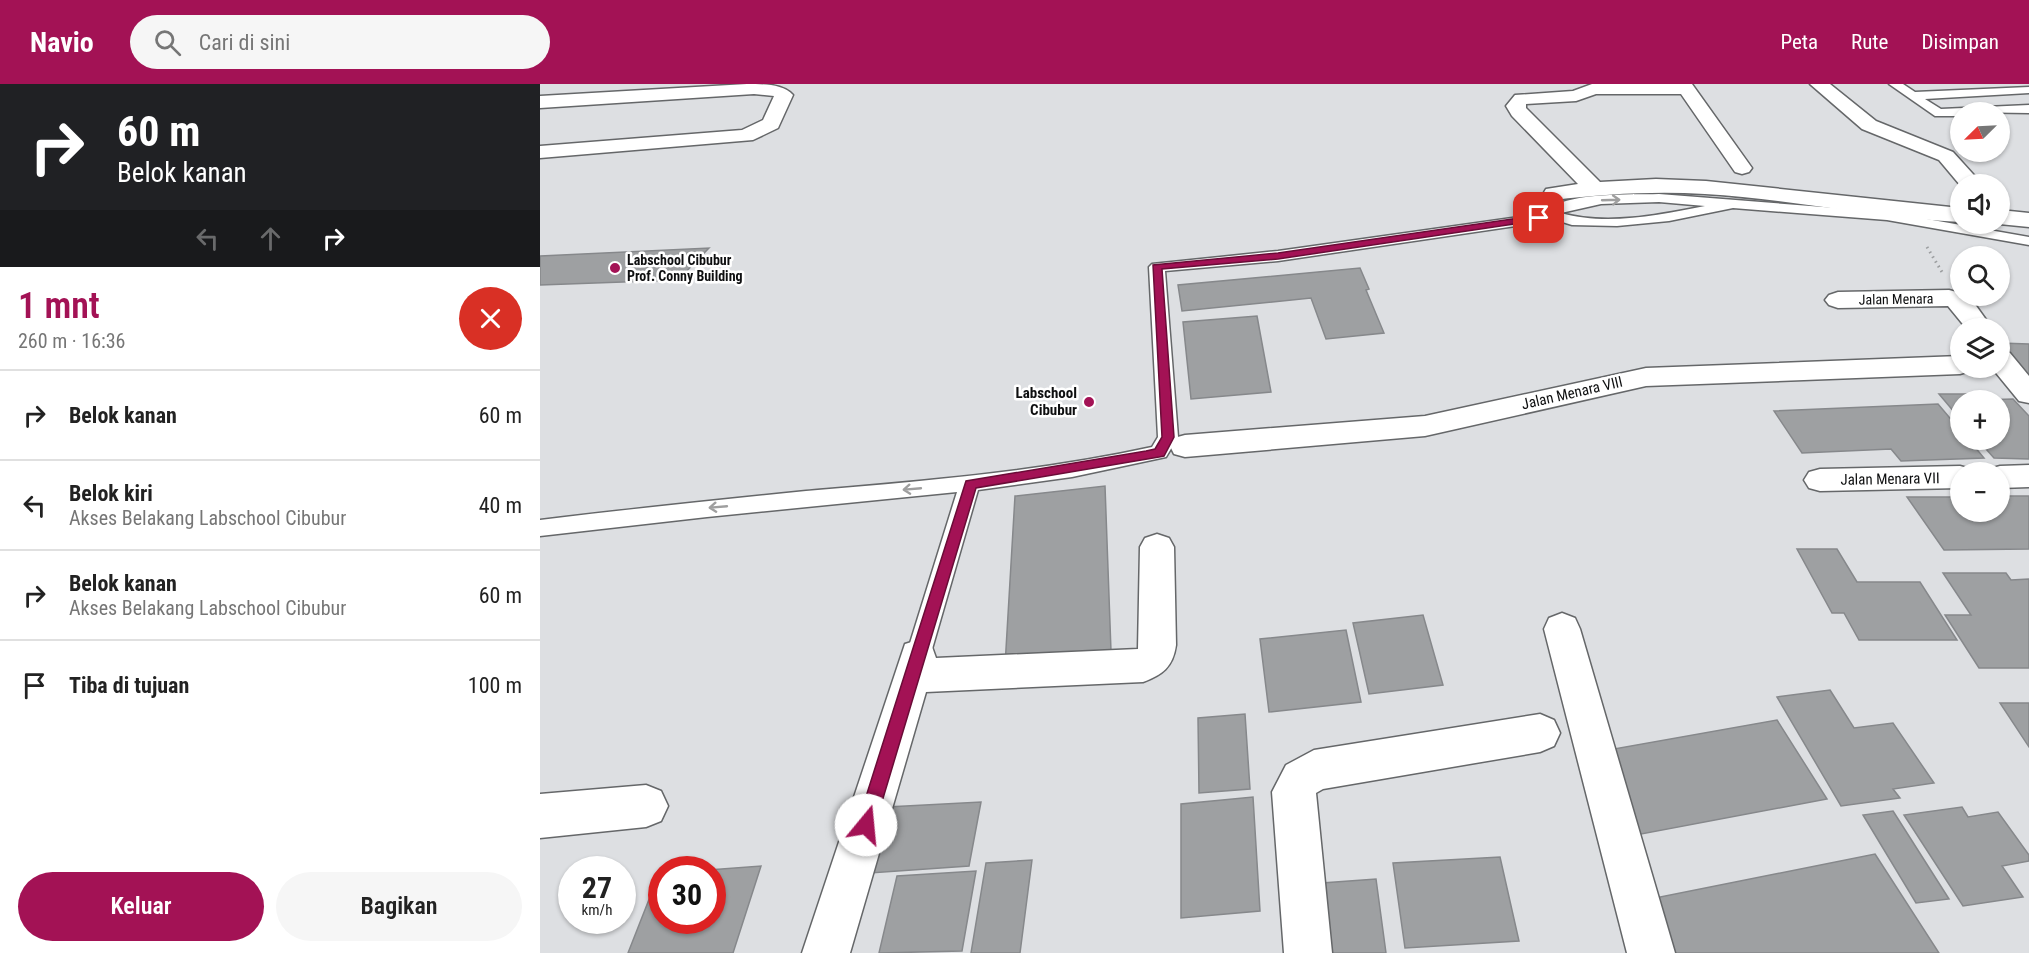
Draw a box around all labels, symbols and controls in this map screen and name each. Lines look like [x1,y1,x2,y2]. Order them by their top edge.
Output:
search box [130,15,550,69]
text: Navio [30,26,94,59]
icon: search [151,26,184,59]
text: Cari di sini [199,30,290,55]
text: Peta [1780,30,1818,54]
text: Rute [1851,30,1888,54]
text: Disimpan [1921,30,1999,54]
north arrow [1950,102,2010,162]
map controls [1950,102,2010,522]
text: 60 m [117,107,200,156]
icon: right [18,108,96,186]
text: Belok kanan [117,157,247,189]
button: sound [1950,174,2010,234]
pin [1513,192,1564,243]
one-way arrow [1600,194,1620,205]
icon: arrive [1522,201,1555,234]
icon: left [191,222,224,255]
icon: ahead [254,222,287,255]
icon: right [317,222,350,255]
button: search [1950,246,2010,306]
place label: Labschool Cibubur Prof. Conny Building [627,252,743,284]
marker: Labschool Cibubur Prof. Conny Building [608,261,622,275]
text: 1 mnt [18,285,100,327]
button: close [459,287,522,350]
street label: Jalan Menara [1859,290,1933,308]
button: layers [1950,318,2010,378]
text: 260 m · 16:36 [18,329,125,353]
street label: Jalan Menara VIII [1520,373,1624,413]
place label: Labschool Cibubur [1016,384,1077,419]
button: + [1950,390,2010,450]
marker: Labschool Cibubur [1082,395,1096,409]
icon: right [18,399,51,432]
text: Belok kanan [69,403,177,428]
text: 60 m [479,403,522,428]
button: − [1950,462,2010,522]
street label: Jalan Menara VII [1840,469,1940,489]
text: Belok kiri [69,481,153,506]
one-way arrow [903,484,923,495]
icon: left [18,489,51,522]
text: 40 m [479,493,522,518]
one-way arrow [708,502,728,513]
text: Akses Belakang Labschool Cibubur [69,506,346,530]
text: Belok kanan [69,571,177,596]
icon: right [18,579,51,612]
text: 60 m [479,583,522,608]
text: Akses Belakang Labschool Cibubur [69,596,346,620]
icon: arrive [18,669,51,702]
text: Tiba di tujuan [69,673,189,698]
text: 100 m [468,673,522,698]
position arrow [834,793,898,857]
speed limit sign: 30 [648,856,726,934]
text: 27 [582,870,612,905]
button: Keluar [18,872,264,941]
button: Bagikan [276,872,522,941]
text: km/h [582,901,612,919]

